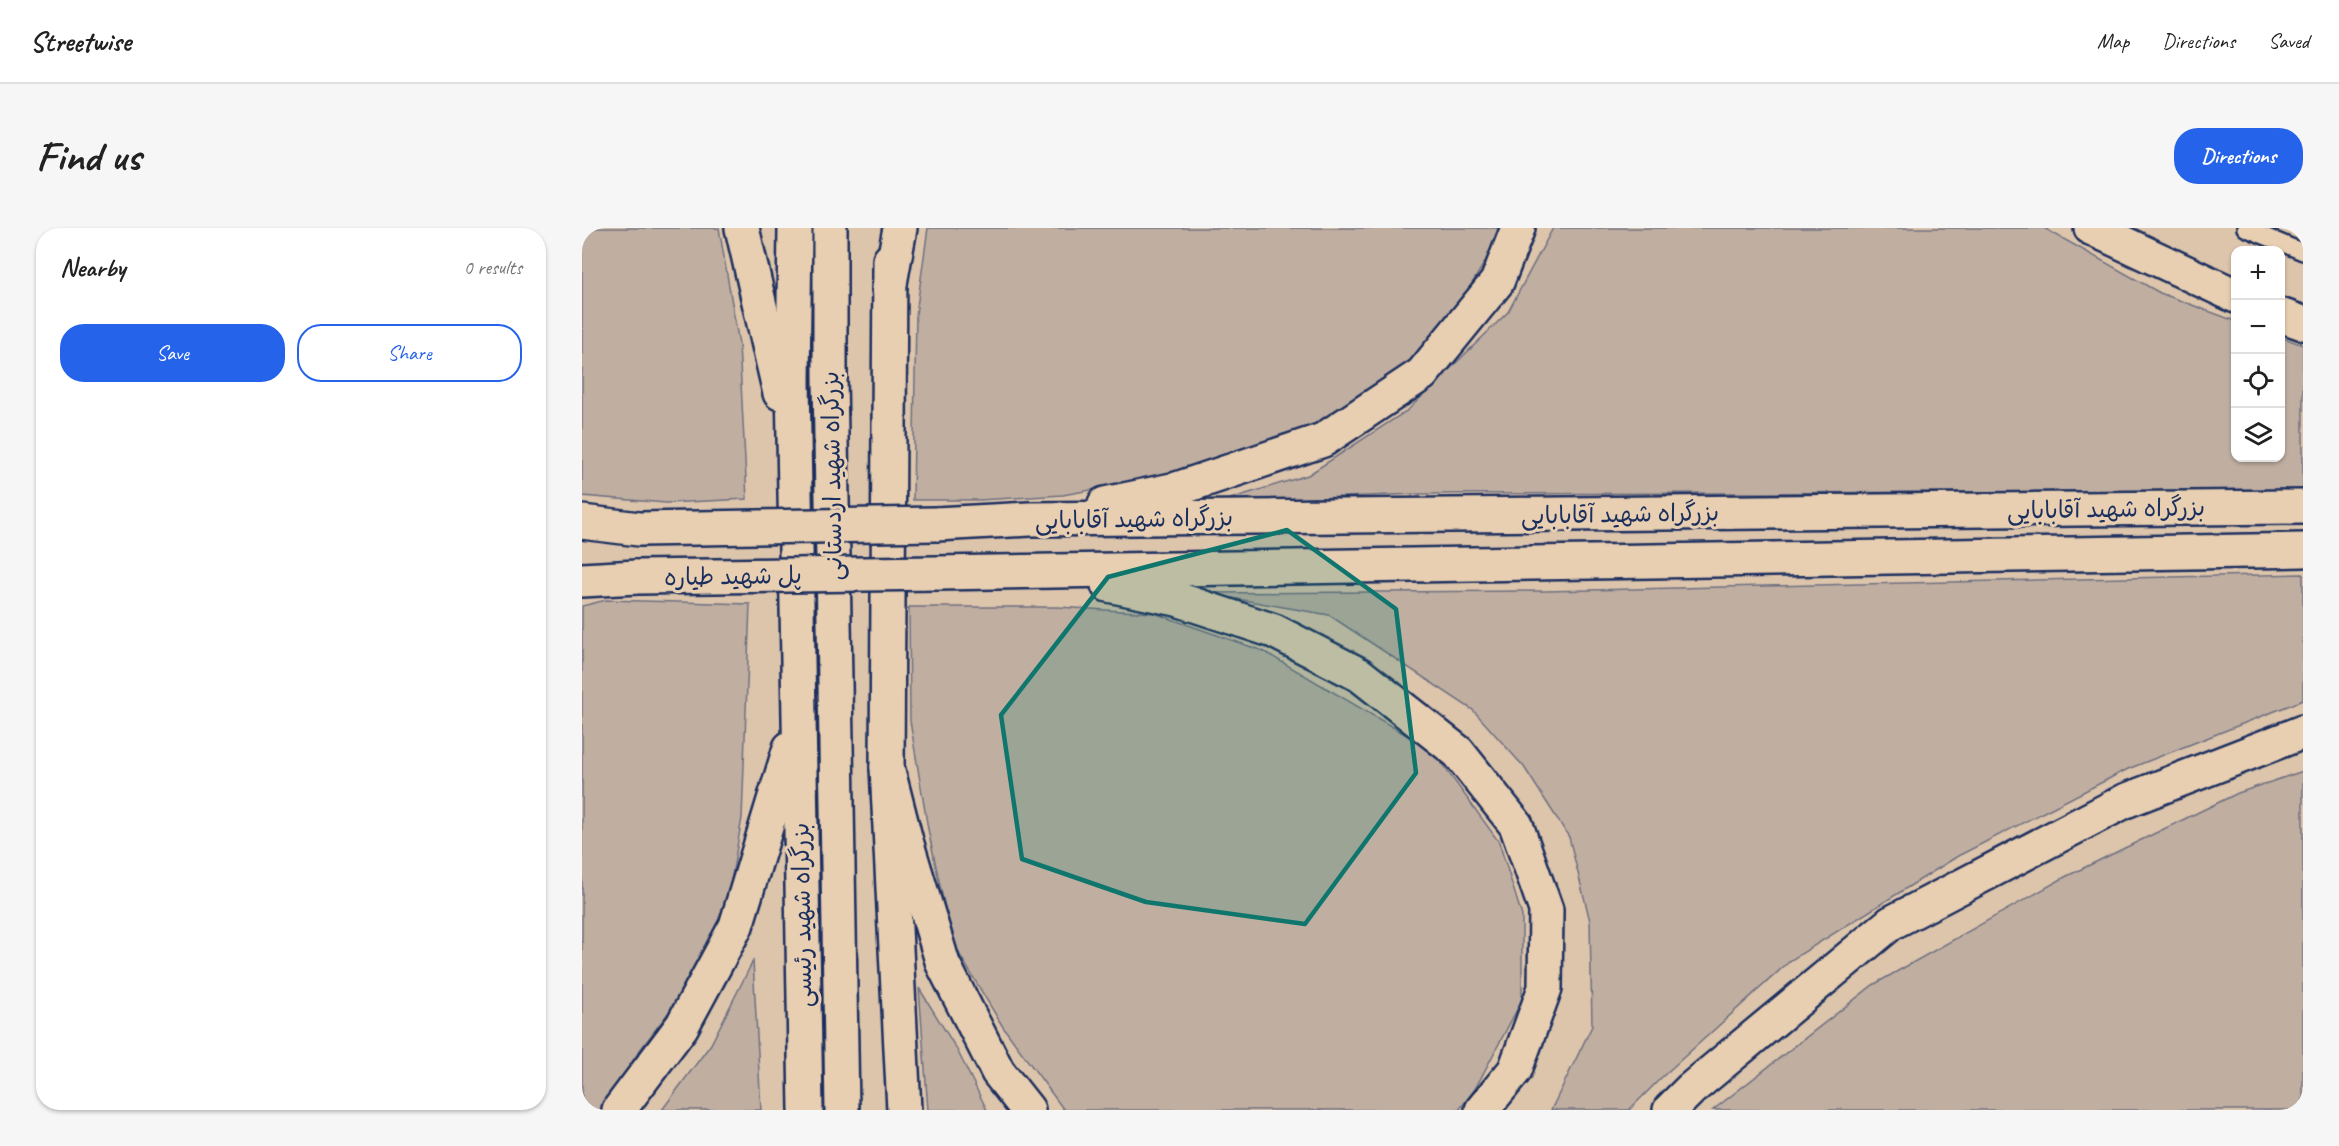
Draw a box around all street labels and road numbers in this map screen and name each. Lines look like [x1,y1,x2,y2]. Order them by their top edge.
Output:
street label: بزرگراه شهید اردستانی [815,371,849,581]
street label: بزرگراه شهید آقابابایی [2007,492,2205,526]
street label: بزرگراه شهید آقابابایی [1521,497,1719,531]
street label: بزرگراه شهید آقابابایی [1035,502,1233,536]
street label: پل شهید طیاره [664,560,802,592]
street label: بزرگراه شهید رئیسی [785,822,819,1008]

